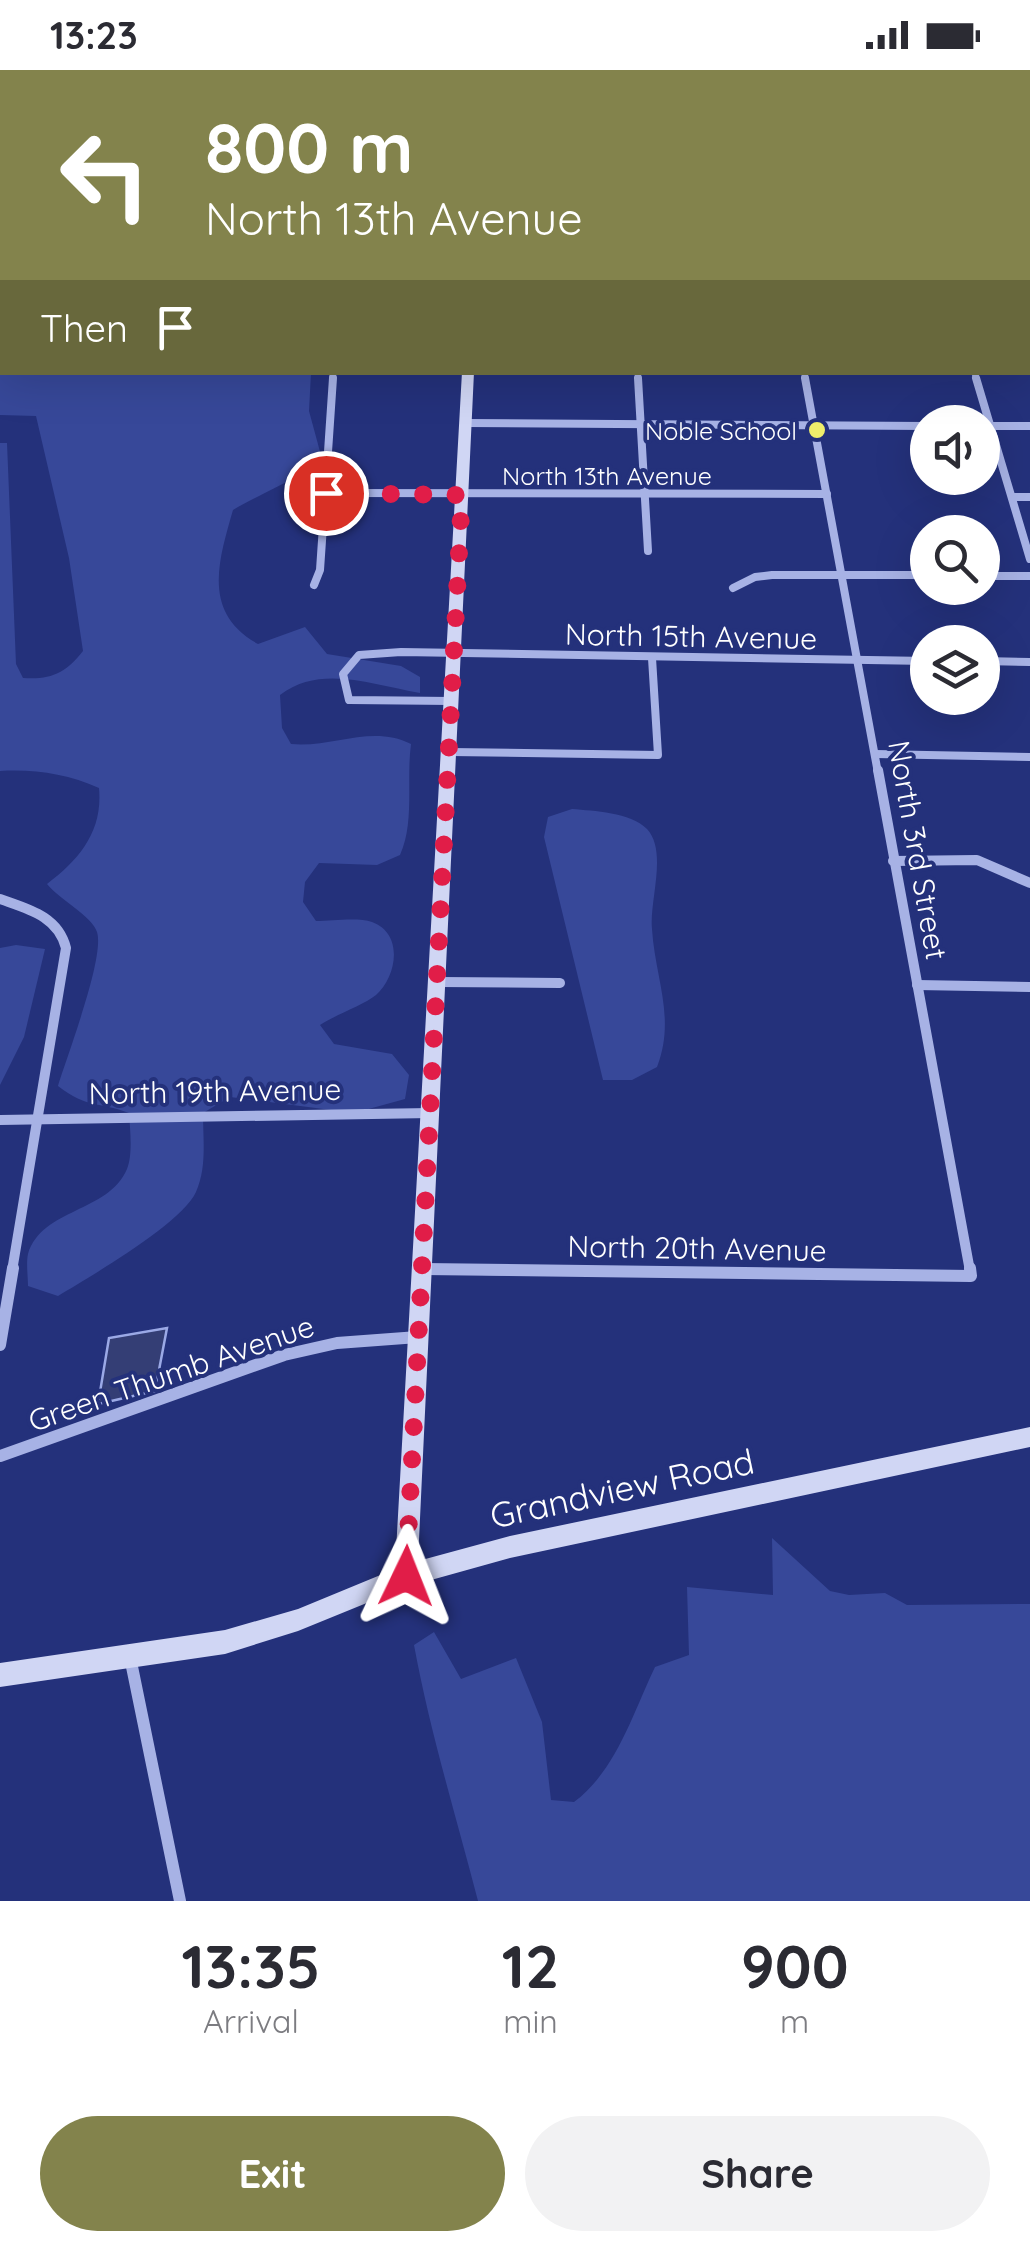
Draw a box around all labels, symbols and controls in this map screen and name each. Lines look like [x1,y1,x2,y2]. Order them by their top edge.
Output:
text: 13:23 [50,11,138,59]
text: 800 m [205,103,413,191]
icon: left [40,110,170,240]
text: North 13th Avenue [205,190,583,246]
icon: arrive [148,300,203,355]
text: Then [40,304,128,352]
map controls [910,405,1000,715]
button: sound [910,405,1000,495]
place label: Noble School [645,415,797,446]
marker: Noble School [806,419,828,441]
pin [284,451,369,536]
street label: North 13th Avenue [502,460,712,491]
icon: arrive [299,466,354,521]
button: search [910,515,1000,605]
street label: North 15th Avenue [565,615,817,657]
button: layers [910,625,1000,715]
street label: North 3rd Street [880,737,956,963]
street label: North 19th Avenue [88,1070,342,1112]
street label: North 20th Avenue [567,1227,827,1269]
street label: Green Thumb Avenue [23,1306,319,1440]
street label: Grandview Road [486,1439,758,1537]
position arrow [354,1524,458,1628]
text: 13:35 [182,1928,320,2003]
text: 12 [502,1928,559,2003]
text: 900 [741,1928,848,2003]
text: Arrival [203,2001,299,2041]
text: min [503,2001,558,2041]
text: m [780,2001,809,2041]
button: Exit [40,2116,505,2231]
button: Share [525,2116,990,2231]

